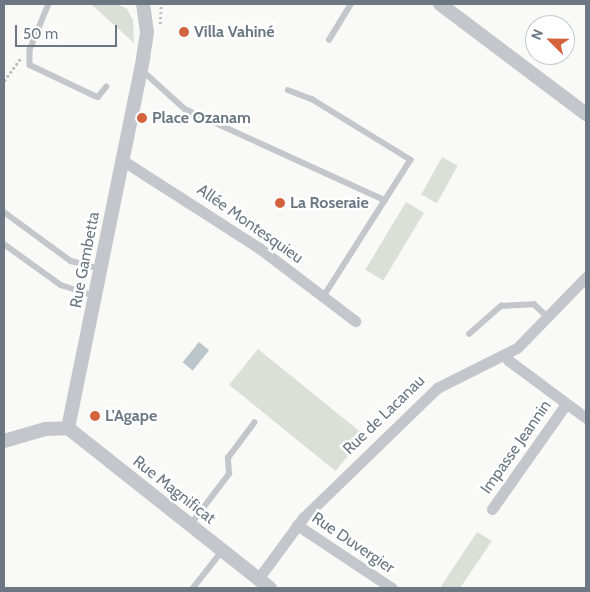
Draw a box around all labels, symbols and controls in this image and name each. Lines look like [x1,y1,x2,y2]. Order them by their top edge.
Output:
scale bar [18,15,120,47]
north arrow [525,15,575,65]
place label: Villa Vahiné [194,22,275,42]
text: 50 m [23,25,58,43]
marker: Villa Vahiné [178,26,190,38]
text: N [527,26,547,43]
place label: Place Ozanam [152,108,251,128]
marker: Place Ozanam [136,112,148,124]
street label: Allée Montesquieu [193,180,307,268]
place label: La Roseraie [290,193,369,213]
marker: La Roseraie [274,197,286,209]
street label: Rue Gambetta [66,210,104,310]
street label: Rue de Lacanau [339,371,429,459]
street label: Impasse Jeannin [477,397,555,497]
place label: L'Agape [105,406,157,426]
marker: L'Agape [89,410,101,422]
street label: Rue Magnificat [129,452,219,528]
street label: Rue Duvergier [308,508,398,578]

